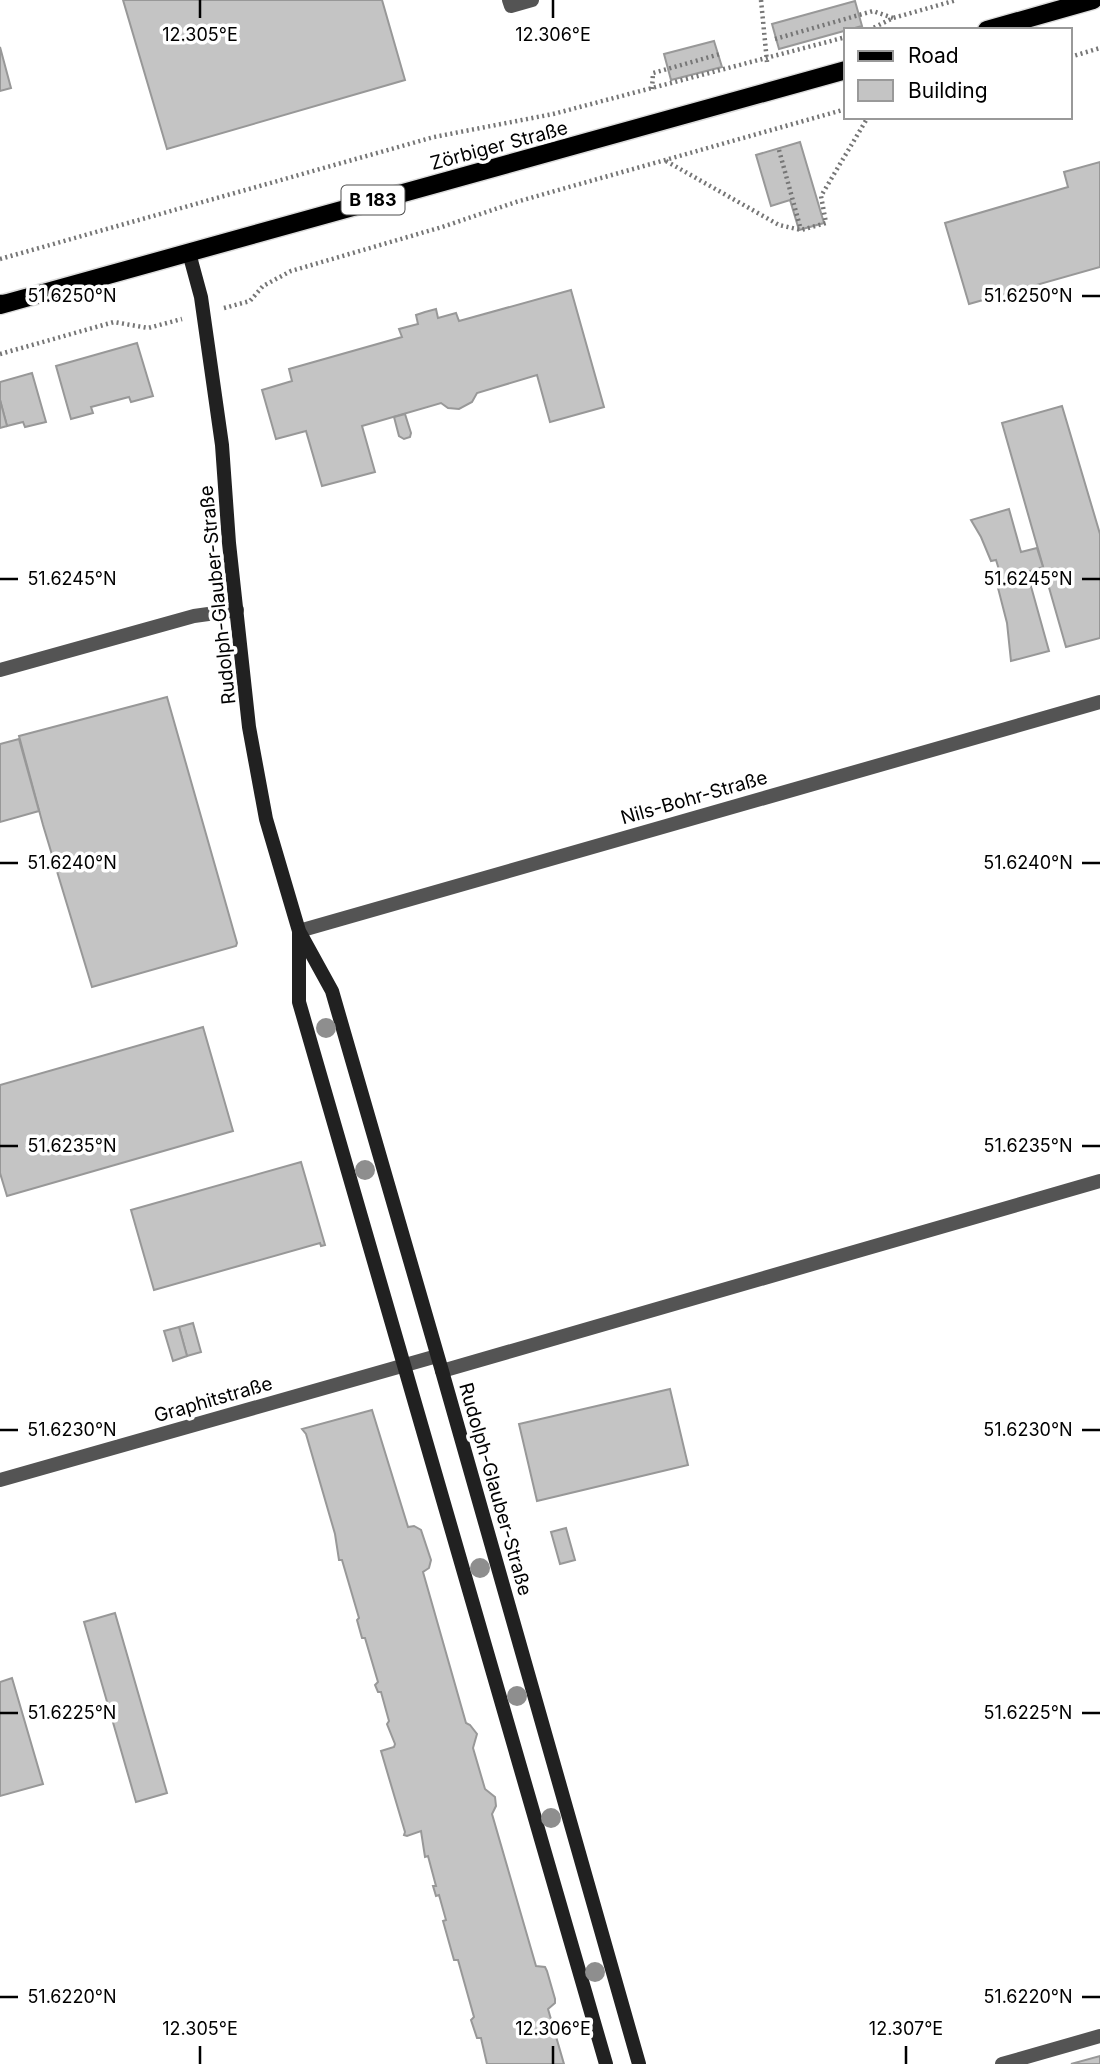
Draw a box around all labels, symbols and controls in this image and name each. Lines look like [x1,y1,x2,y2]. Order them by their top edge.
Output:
text: 12.305°E [162,24,238,45]
text: 12.306°E [515,24,591,45]
legend [844,28,1072,119]
text: Road [908,43,959,68]
text: Building [908,78,988,103]
street label: Zörbiger Straße [428,116,570,175]
road number: B 183 [342,186,404,215]
text: 51.6250°N [27,285,117,306]
text: 51.6250°N [983,285,1073,306]
street label: Rudolph-Glauber-Straße [195,484,240,706]
text: 51.6245°N [27,568,117,589]
text: 51.6245°N [983,568,1073,589]
street label: Nils-Bohr-Straße [618,766,770,829]
text: 51.6240°N [27,852,117,873]
text: 51.6240°N [983,852,1073,873]
text: 51.6235°N [28,1135,116,1156]
text: 51.6235°N [984,1135,1072,1156]
street label: Graphitstraße [151,1372,275,1427]
street label: Rudolph-Glauber-Straße [454,1380,537,1598]
text: 51.6230°N [27,1419,117,1440]
text: 51.6230°N [983,1419,1073,1440]
text: 51.6225°N [28,1702,116,1723]
text: 51.6225°N [984,1702,1072,1723]
text: 51.6220°N [27,1986,117,2007]
text: 51.6220°N [983,1986,1073,2007]
text: 12.305°E [162,2018,238,2039]
text: 12.306°E [515,2018,591,2039]
text: 12.307°E [869,2018,943,2039]

